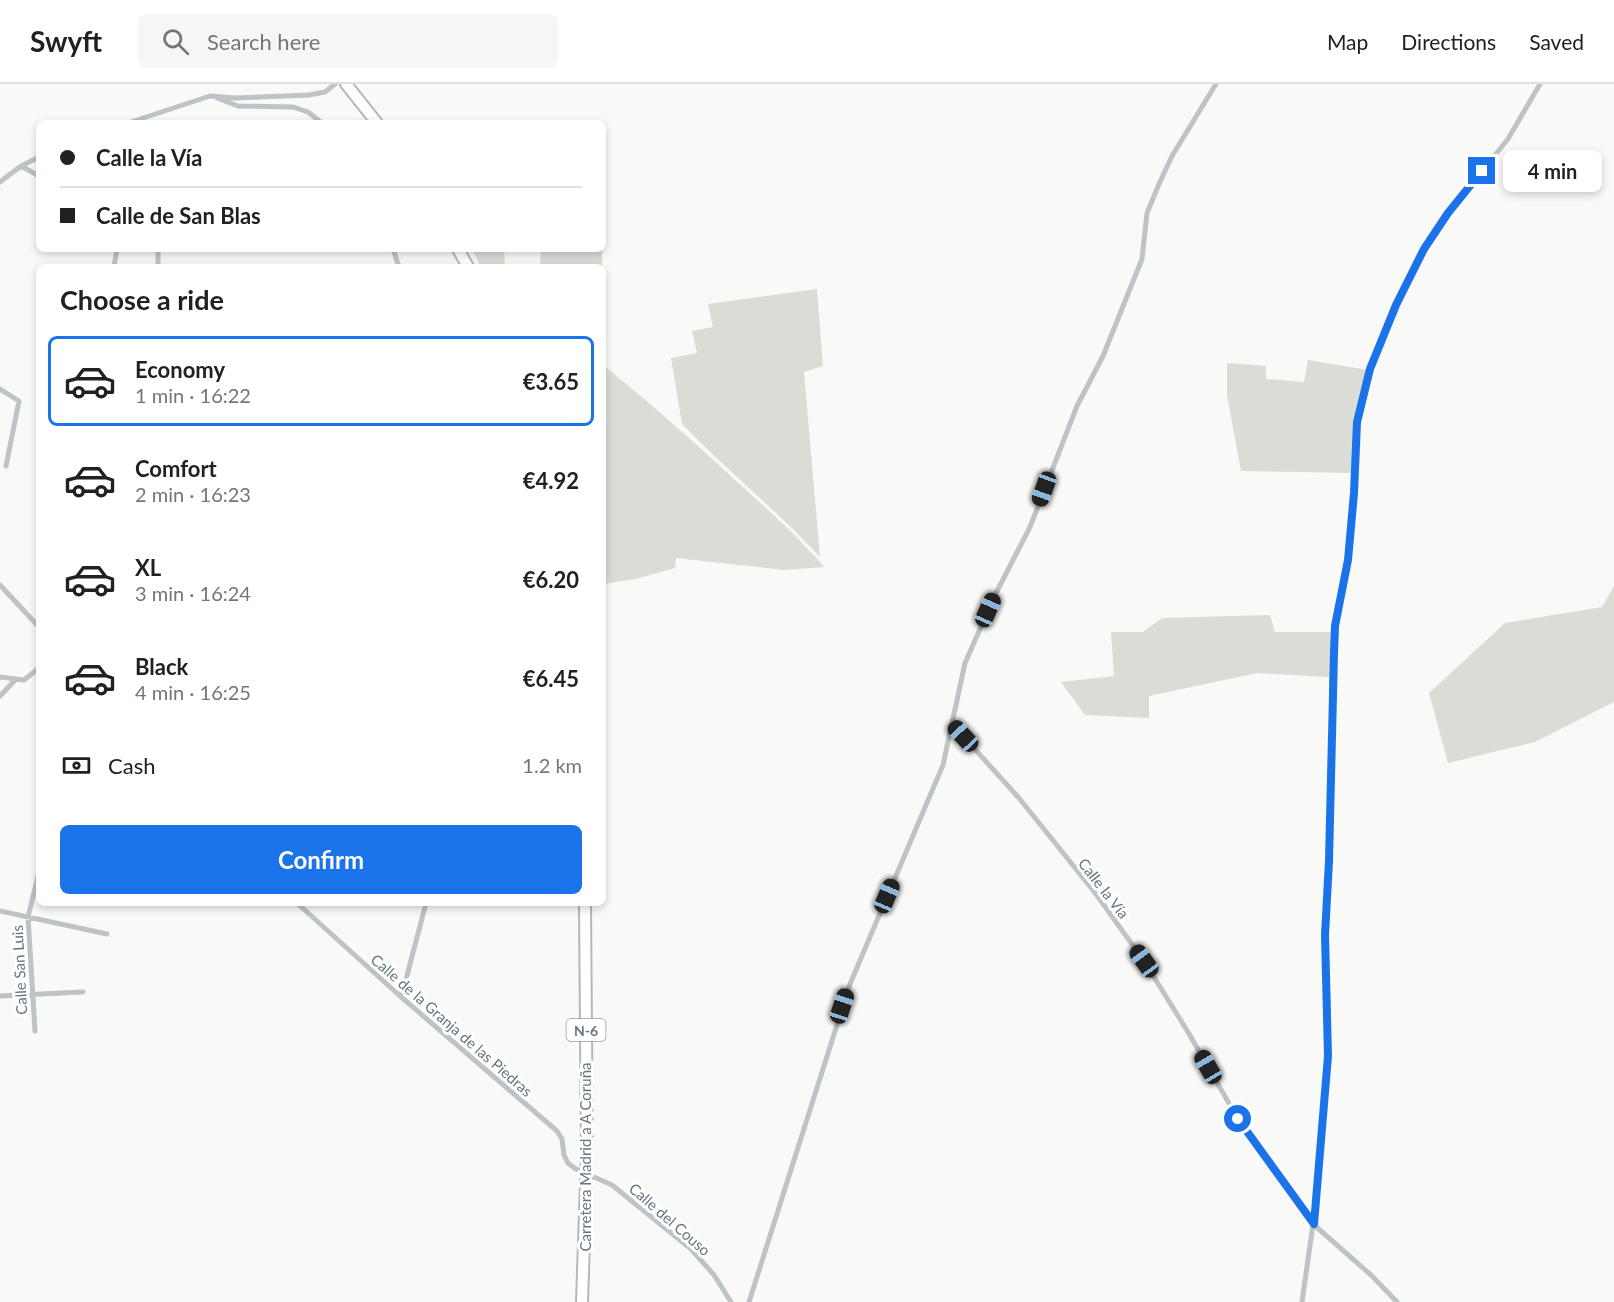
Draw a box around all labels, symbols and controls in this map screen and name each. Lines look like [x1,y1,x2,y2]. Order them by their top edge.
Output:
search box [138,14,558,68]
text: Swyft [30,24,102,58]
icon: search [159,25,192,58]
text: Search here [207,28,320,55]
text: Map [1327,29,1368,54]
text: Directions [1401,29,1496,54]
text: Saved [1529,29,1584,54]
text: Calle la Vía [96,144,202,171]
callout: 4 min [1503,150,1602,192]
route end [1468,157,1495,184]
text: 4 min [1528,159,1577,183]
text: Calle de San Blas [96,202,261,229]
text: Choose a ride [60,283,224,316]
icon: car [63,354,117,408]
text: Economy [135,356,225,383]
text: €3.65 [523,368,579,395]
text: 1 min · 16:22 [135,383,251,407]
icon: car [63,453,117,507]
text: Comfort [135,455,217,482]
text: €4.92 [523,467,579,494]
car [1029,469,1059,509]
text: 2 min · 16:23 [135,482,251,506]
icon: car [63,552,117,606]
text: XL [135,554,161,581]
text: €6.20 [523,566,579,593]
text: 3 min · 16:24 [135,581,251,605]
car [972,590,1004,630]
icon: car [63,651,117,705]
text: Black [135,653,188,680]
text: €6.45 [523,665,579,692]
text: 4 min · 16:25 [135,680,251,704]
car [944,717,982,755]
icon: cash [60,749,93,782]
text: Cash [108,752,155,779]
text: 1.2 km [522,753,582,777]
button: Confirm [60,825,582,894]
street label: Calle la Vía [1075,854,1133,922]
car [872,876,902,916]
street label: Calle San Luis [8,925,30,1015]
car [1126,941,1162,981]
street label: Calle de la Granja de las Piedras [368,950,536,1100]
car [828,986,856,1026]
road number: N-6 [566,1019,606,1041]
car [1191,1047,1225,1087]
street label: Carretera Madrid a A Coruña [576,1062,594,1252]
route start [1224,1105,1251,1132]
street label: Calle del Couso [626,1179,714,1259]

